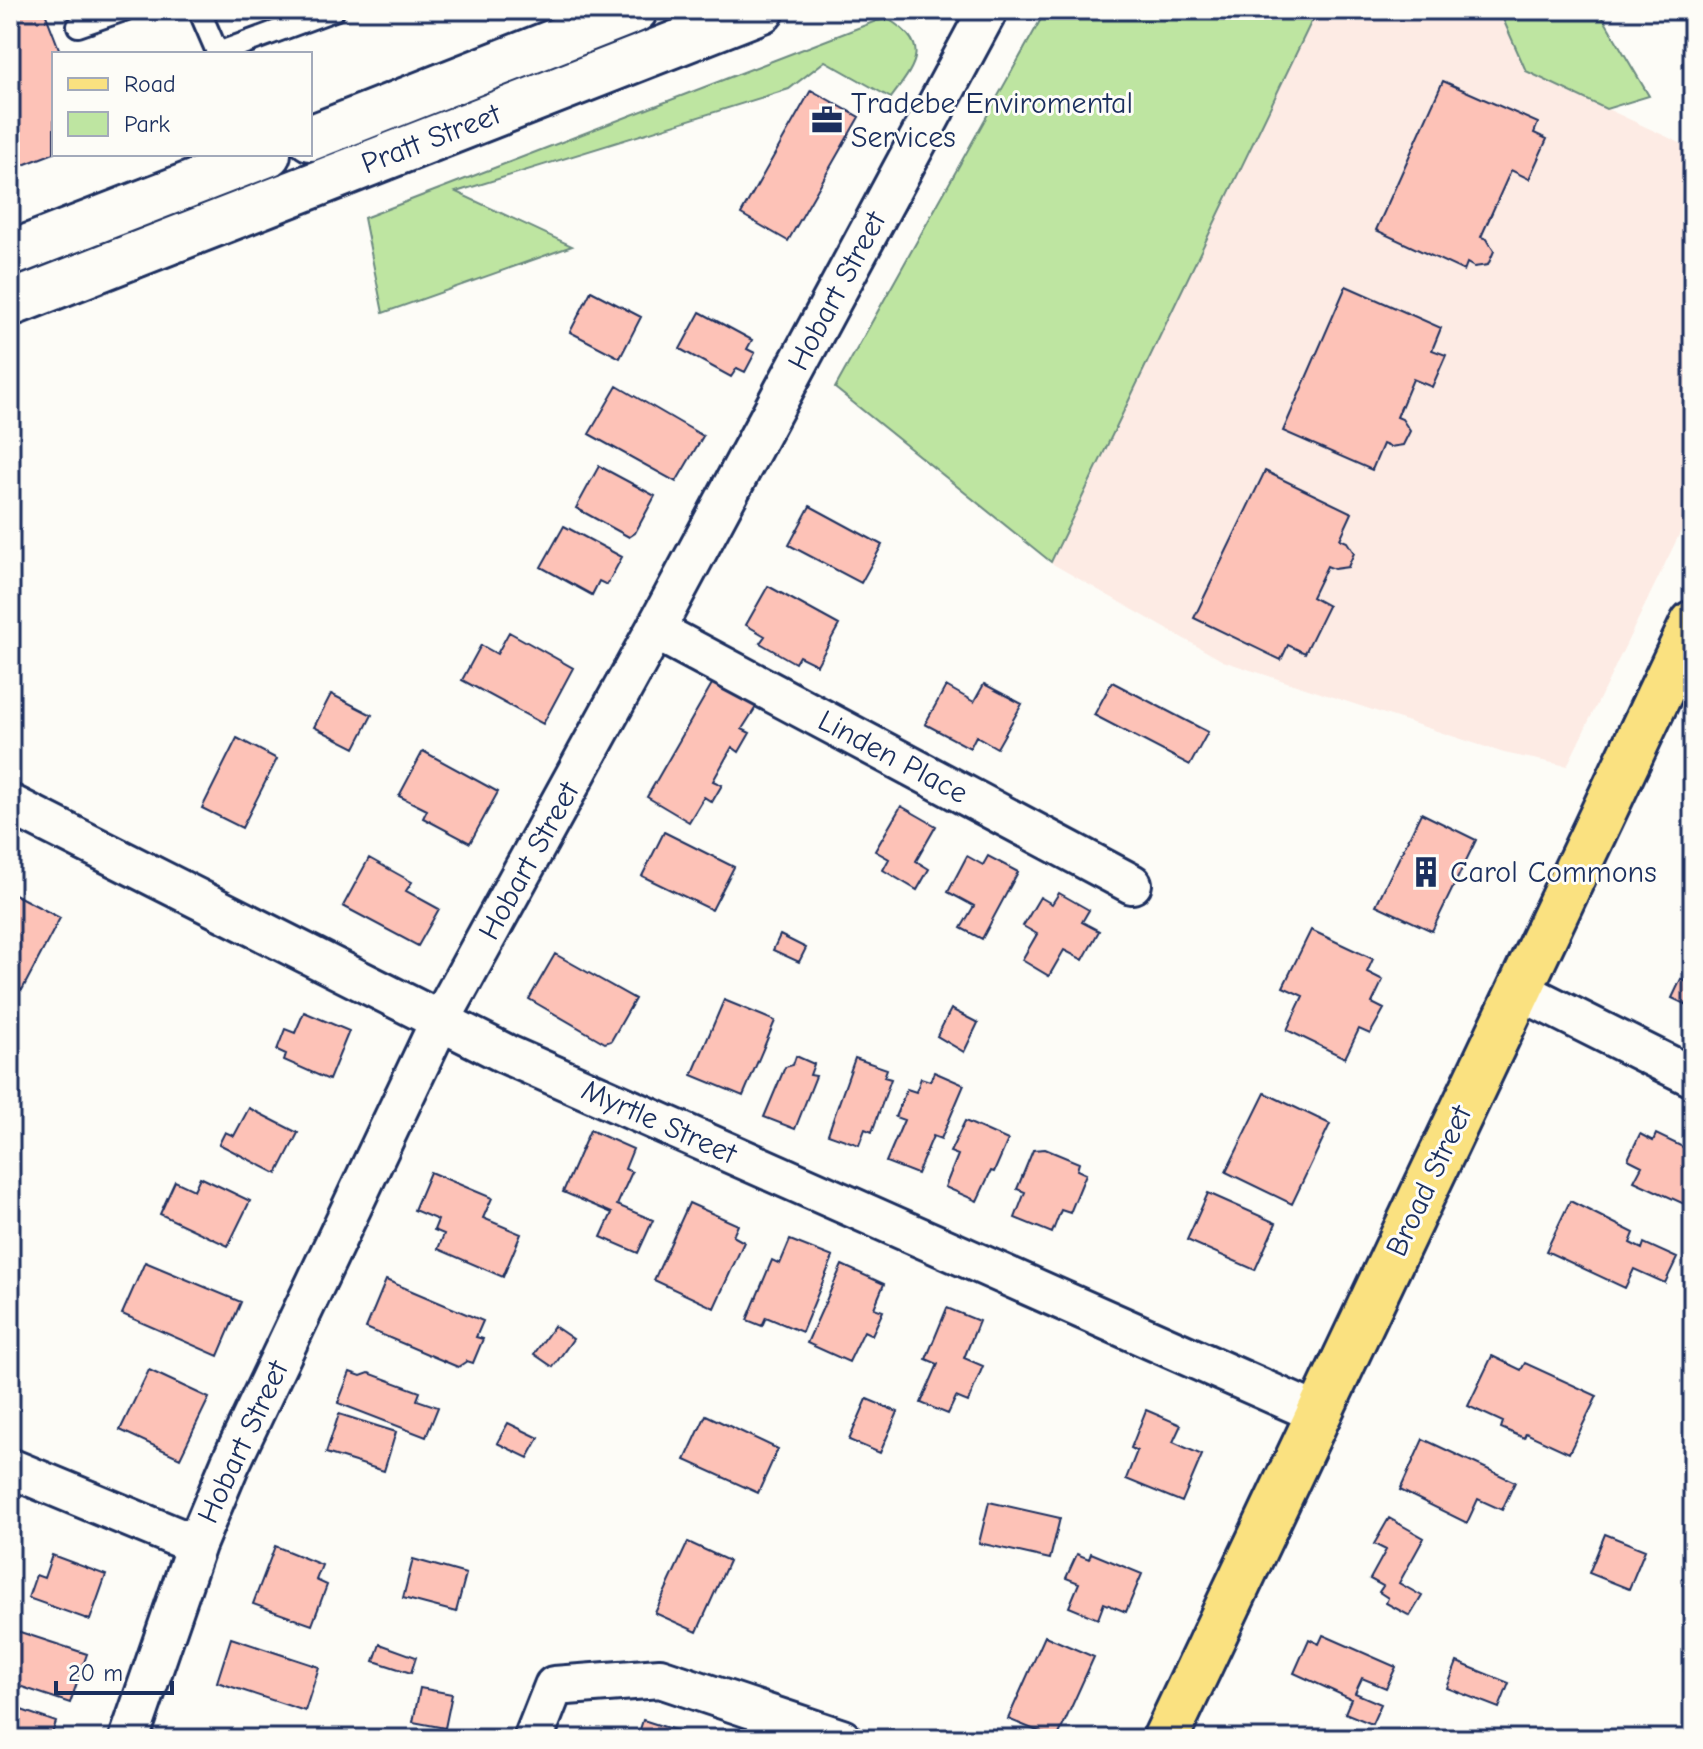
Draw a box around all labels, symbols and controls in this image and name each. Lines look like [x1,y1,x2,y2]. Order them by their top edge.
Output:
legend [52,52,312,156]
text: Road [124,70,176,98]
place label: Tradebe Enviromental Services [851,86,1133,155]
street label: Pratt Street [357,96,507,181]
office icon: Tradebe Enviromental Services [810,103,844,137]
text: Park [124,110,170,138]
street label: Hobart Street [781,204,894,376]
street label: Linden Place [812,703,974,811]
street label: Hobart Street [471,775,587,946]
building icon: Carol Commons [1409,855,1443,889]
place label: Carol Commons [1450,855,1657,890]
street label: Myrtle Street [576,1072,743,1172]
street label: Broad Street [1379,1099,1480,1262]
street label: Hobart Street [190,1354,296,1529]
scale bar [56,1645,172,1695]
text: 20 m [68,1659,123,1687]

